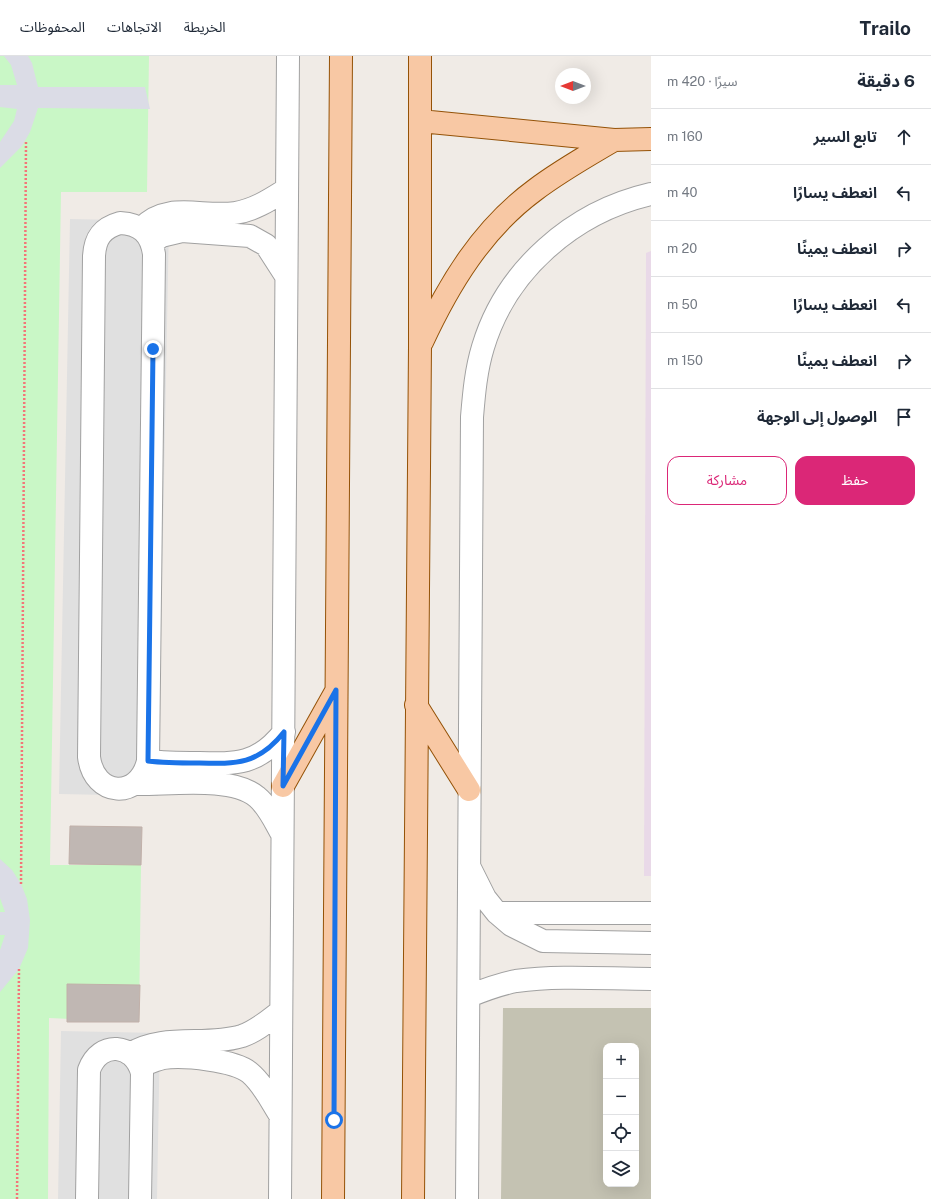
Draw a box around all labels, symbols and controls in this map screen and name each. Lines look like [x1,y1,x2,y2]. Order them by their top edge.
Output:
text: Trailo [859,17,911,39]
text: المحفوظات [20,19,85,35]
text: الاتجاهات [107,19,162,35]
text: الخريطة [184,19,226,35]
north arrow [555,68,591,104]
text: 6 دقيقة [857,71,915,91]
text: سيرًا · 420 m [667,74,737,89]
icon: ahead [893,126,915,148]
text: تابع السير [813,128,877,145]
text: 160 m [667,129,703,144]
icon: left [893,182,915,204]
text: انعطف يسارًا [793,184,877,201]
text: 40 m [667,185,698,200]
icon: right [893,238,915,260]
text: انعطف يمينًا [797,240,877,257]
text: 20 m [667,241,697,256]
icon: left [893,294,915,316]
text: انعطف يسارًا [793,296,877,313]
text: 50 m [667,297,698,312]
route end [144,340,162,358]
icon: right [893,350,915,372]
text: انعطف يمينًا [797,352,877,369]
text: 150 m [667,353,703,368]
icon: arrive [893,406,915,428]
text: الوصول إلى الوجهة [757,408,877,425]
button: مشاركة [667,456,787,505]
button: حفظ [795,456,915,505]
map controls [603,1043,639,1187]
button: + [603,1043,639,1079]
button: − [603,1079,639,1115]
route start [325,1111,343,1129]
button: locate [603,1115,639,1151]
button: layers [603,1151,639,1187]

